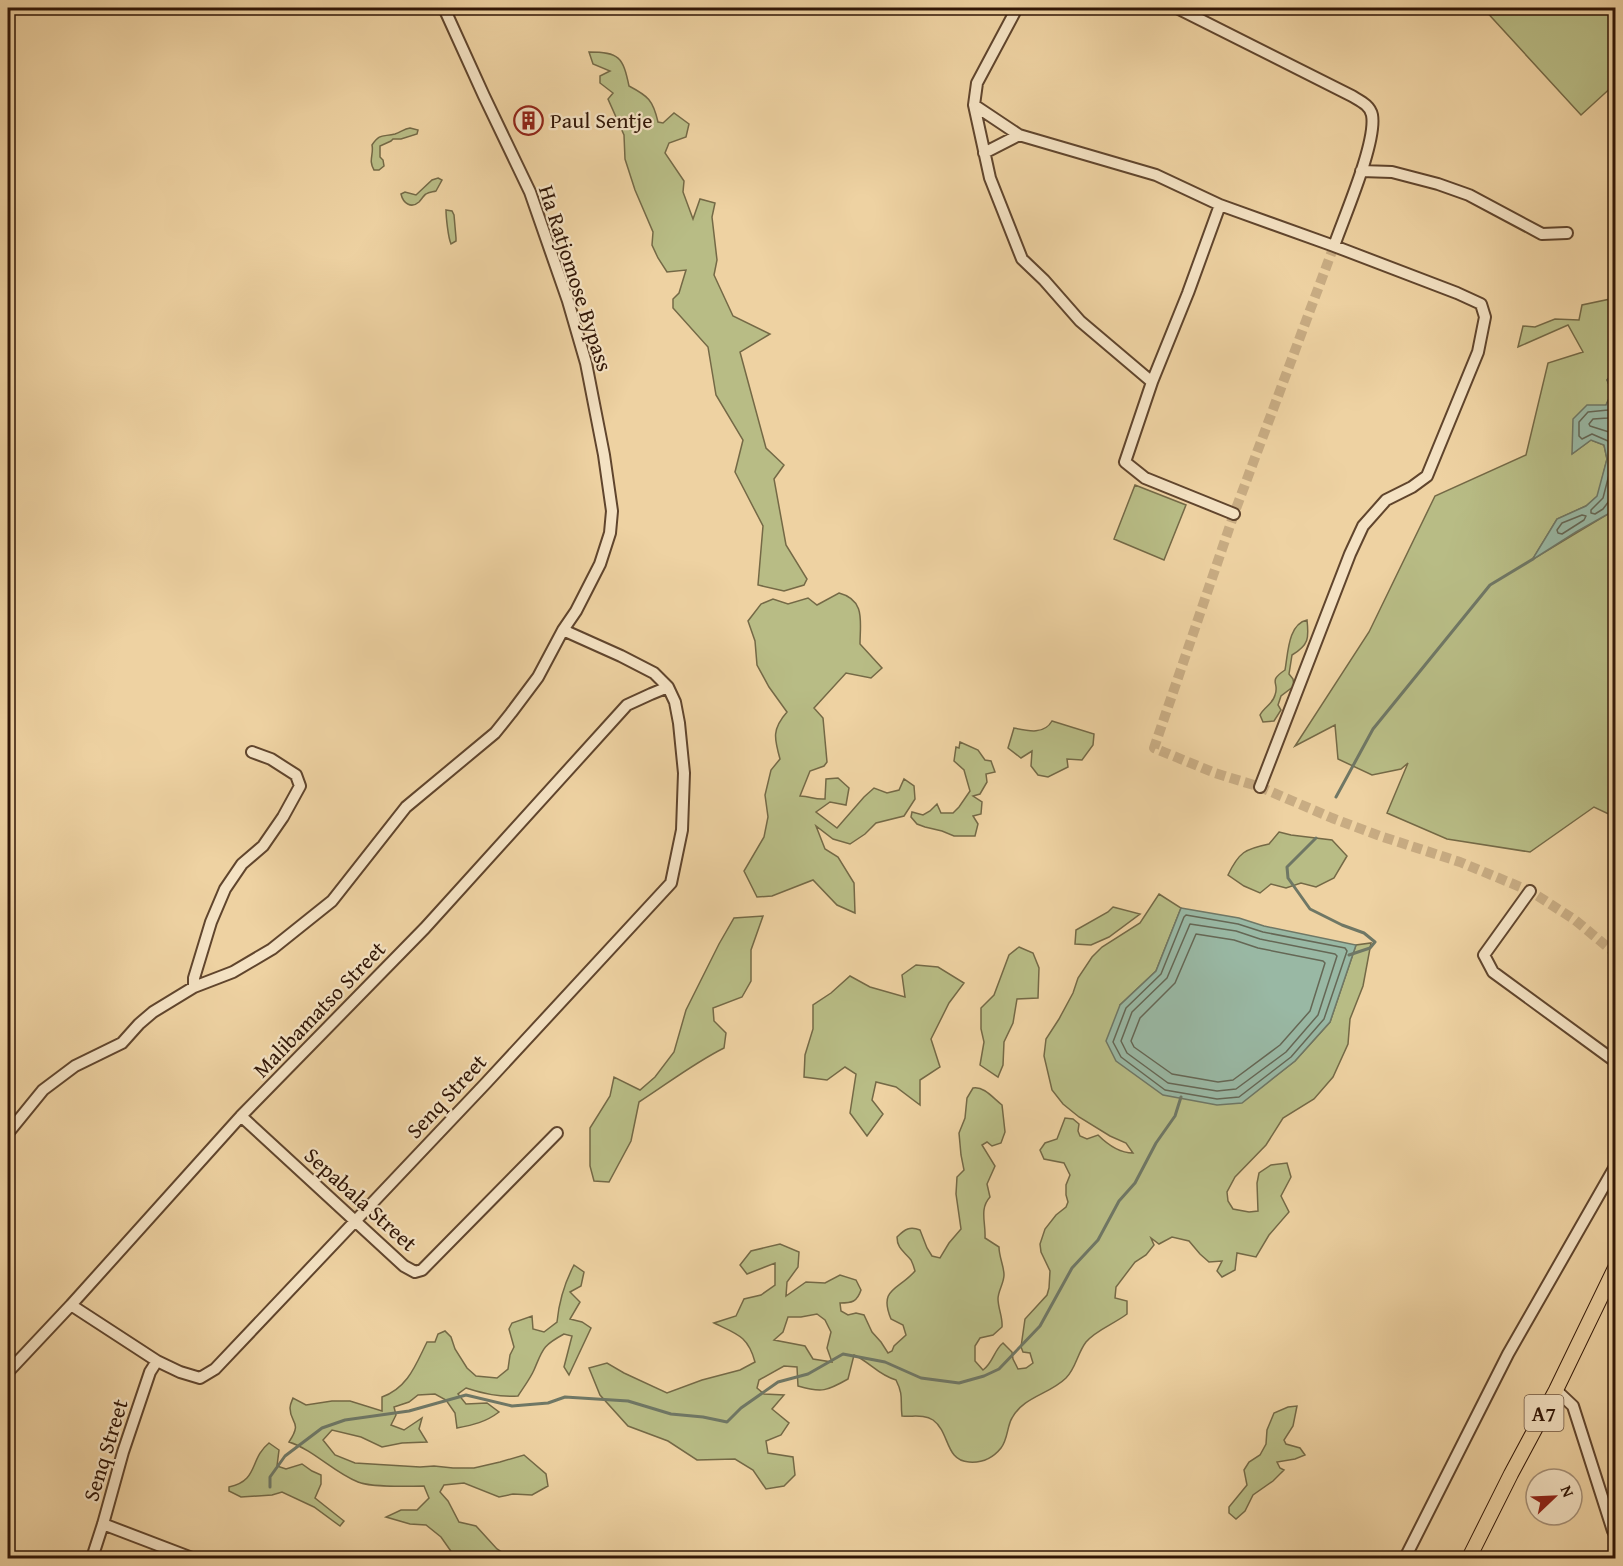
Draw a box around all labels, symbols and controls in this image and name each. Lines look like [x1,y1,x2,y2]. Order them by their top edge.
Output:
building icon: Paul Sentje [513,104,545,136]
place label: Paul Sentje [550,104,653,136]
street label: Ha Ratjomose Bypass [531,181,621,375]
street label: Malibamatso Street [245,933,393,1085]
street label: Senq Street [398,1046,494,1145]
street label: Sepabala Street [297,1140,425,1259]
street label: Senq Street [74,1395,136,1505]
road number: A7 [1524,1395,1564,1431]
north arrow [1524,1467,1584,1527]
text: N [1555,1482,1581,1501]

